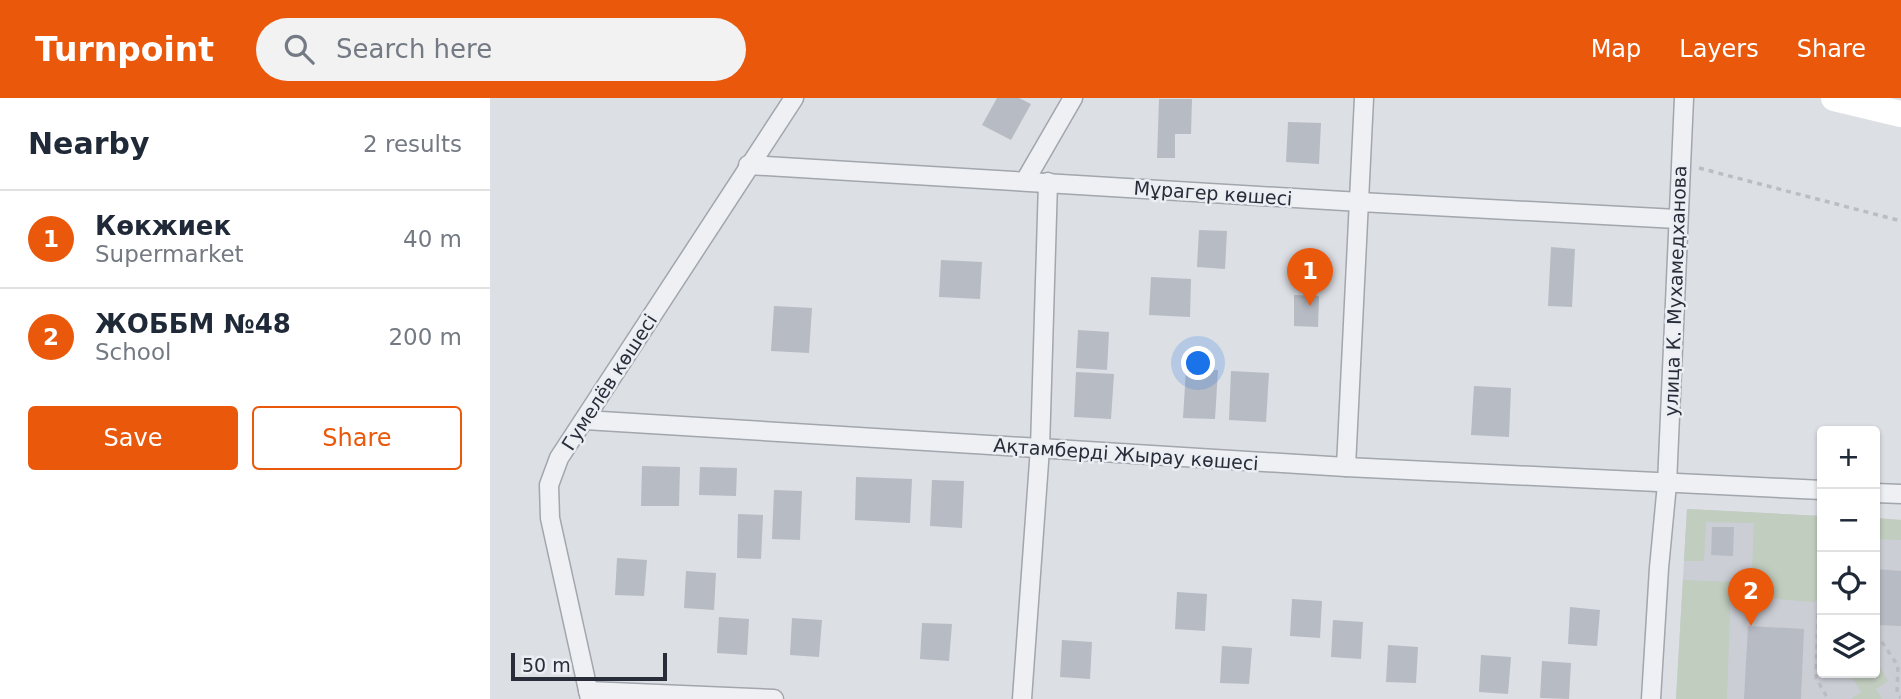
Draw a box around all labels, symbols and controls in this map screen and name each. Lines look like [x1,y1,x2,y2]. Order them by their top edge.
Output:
search box [256,18,746,81]
text: Turnpoint [35,30,214,69]
icon: search [280,30,318,68]
text: Search here [336,34,492,64]
text: Map [1591,35,1641,63]
text: Layers [1679,35,1759,63]
text: Share [1797,35,1866,63]
text: Nearby [28,126,150,161]
text: 2 results [363,131,462,157]
street label: улица К. Мухамедханова [1660,165,1690,417]
street label: Мұрагер көшесі [1133,176,1293,210]
text: Көкжиек [95,211,231,241]
text: 1 [43,226,59,252]
text: 40 m [403,226,462,252]
text: Supermarket [95,241,244,267]
pin: 1 [1287,248,1333,306]
text: ЖОББМ №48 [95,309,291,339]
street label: Гумелёв көшесі [557,310,661,454]
text: 2 [43,324,59,350]
text: 200 m [388,324,462,350]
text: School [95,339,171,365]
your location [1181,346,1215,380]
button: Save [28,406,238,470]
button: Share [252,406,462,470]
map controls [1817,426,1880,678]
button: + [1817,426,1880,489]
street label: Ақтамберді Жырау көшесі [993,434,1259,474]
button: − [1817,489,1880,552]
button: locate [1817,552,1880,615]
pin: 2 [1728,568,1774,626]
button: layers [1817,615,1880,678]
scale bar [511,650,667,682]
text: 50 m [522,654,571,676]

